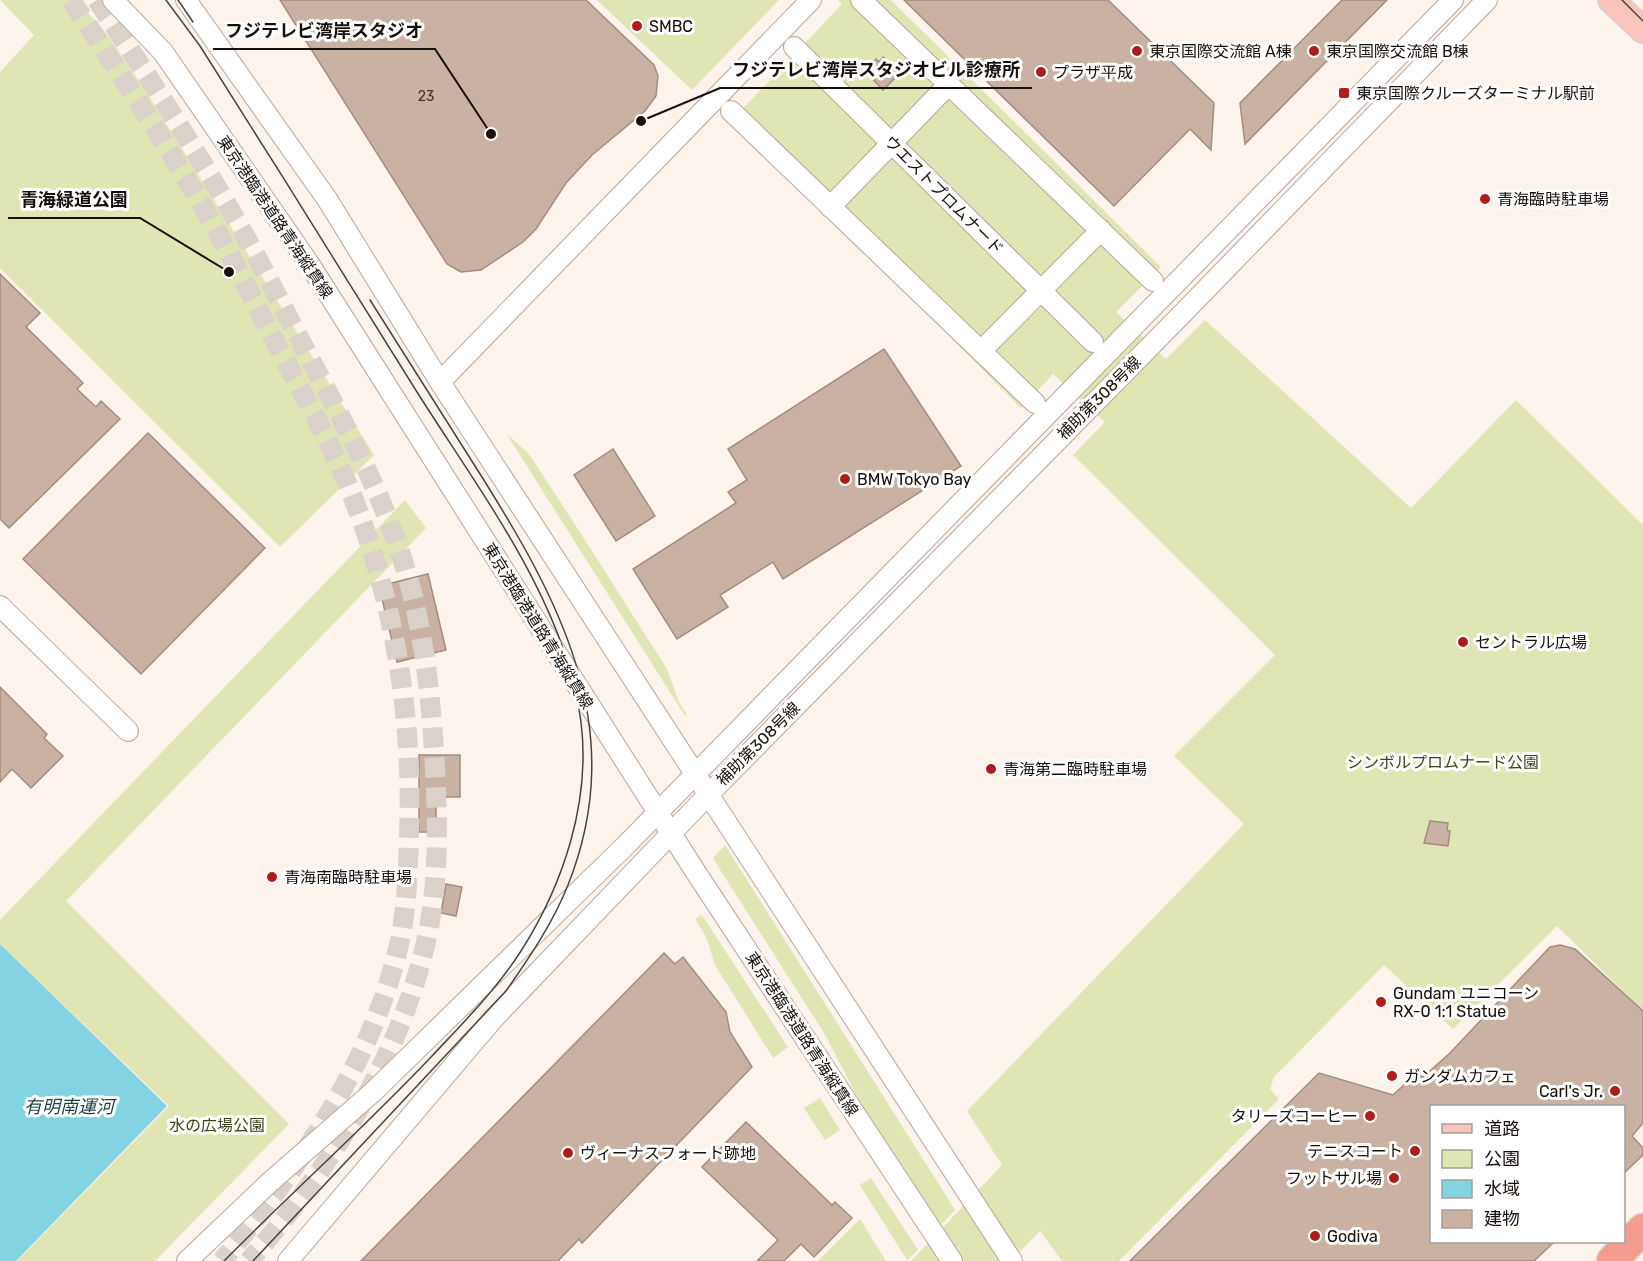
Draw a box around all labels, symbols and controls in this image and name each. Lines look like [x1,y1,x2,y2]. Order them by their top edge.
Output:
callout: フジテレビ湾岸スタジオ [213,13,435,49]
place label: SMBC [649,17,693,36]
marker: SMBC [630,19,644,33]
text: フジテレビ湾岸スタジオ [225,20,423,42]
place label: 東京国際交流館 A棟 [1149,42,1292,61]
place label: 東京国際交流館 B棟 [1326,42,1469,61]
marker: 東京国際交流館 A棟 [1130,44,1144,58]
marker: 東京国際交流館 B棟 [1307,44,1321,58]
callout: フジテレビ湾岸スタジオビル診療所 [720,52,1032,88]
text: フジテレビ湾岸スタジオビル診療所 [732,59,1020,81]
place label: プラザ平成 [1053,63,1133,82]
marker: プラザ平成 [1034,65,1048,79]
place label: 東京国際クルーズターミナル駅前 [1356,84,1595,103]
marker: 東京国際クルーズターミナル駅前 [1337,86,1351,100]
house number: 23 [418,88,434,105]
street label: 東京港臨港道路青海縦貫線 [213,132,337,302]
street label: ウエストプロムナード [881,132,1007,258]
callout: 青海緑道公園 [8,182,140,218]
text: 青海緑道公園 [20,189,128,211]
place label: 青海臨時駐車場 [1497,190,1609,209]
marker: 青海臨時駐車場 [1478,192,1492,206]
street label: 補助第308号線 [1053,352,1145,444]
place label: BMW Tokyo Bay [857,470,972,489]
marker: BMW Tokyo Bay [838,472,852,486]
street label: 東京港臨港道路青海縦貫線 [479,540,597,712]
place label: セントラル広場 [1475,633,1587,652]
marker: セントラル広場 [1456,635,1470,649]
street label: 補助第308号線 [712,698,804,790]
park label: シンボルプロムナード公園 [1347,753,1539,772]
place label: 青海第二臨時駐車場 [1003,760,1147,779]
marker: 青海第二臨時駐車場 [984,762,998,776]
place label: 青海南臨時駐車場 [284,868,412,887]
marker: 青海南臨時駐車場 [265,870,279,884]
street label: 東京港臨港道路青海縦貫線 [742,948,862,1120]
place label: Gundam ユニコーン RX-0 1:1 Statue [1393,984,1539,1021]
marker: Gundam ユニコーン RX-0 1:1 Statue [1374,995,1388,1009]
place label: ガンダムカフェ [1404,1067,1516,1086]
marker: ガンダムカフェ [1385,1069,1399,1083]
place label: Carl's Jr. [1539,1082,1603,1101]
marker: Carl's Jr. [1608,1084,1622,1098]
water label: 有明南運河 [24,1096,117,1118]
legend [1430,1105,1625,1243]
place label: タリーズコーヒー [1231,1107,1358,1126]
marker: タリーズコーヒー [1363,1109,1377,1123]
park label: 水の広場公園 [169,1116,265,1135]
text: 道路 [1484,1118,1520,1140]
place label: テニスコート [1307,1142,1403,1161]
place label: ヴィーナスフォート跡地 [580,1144,756,1163]
marker: テニスコート [1408,1144,1422,1158]
marker: ヴィーナスフォート跡地 [561,1146,575,1160]
text: 公園 [1484,1148,1520,1170]
place label: フットサル場 [1286,1169,1382,1188]
marker: フットサル場 [1387,1171,1401,1185]
text: 水域 [1484,1178,1520,1200]
text: 建物 [1484,1208,1520,1230]
place label: Godiva [1327,1227,1378,1246]
marker: Godiva [1308,1229,1322,1243]

